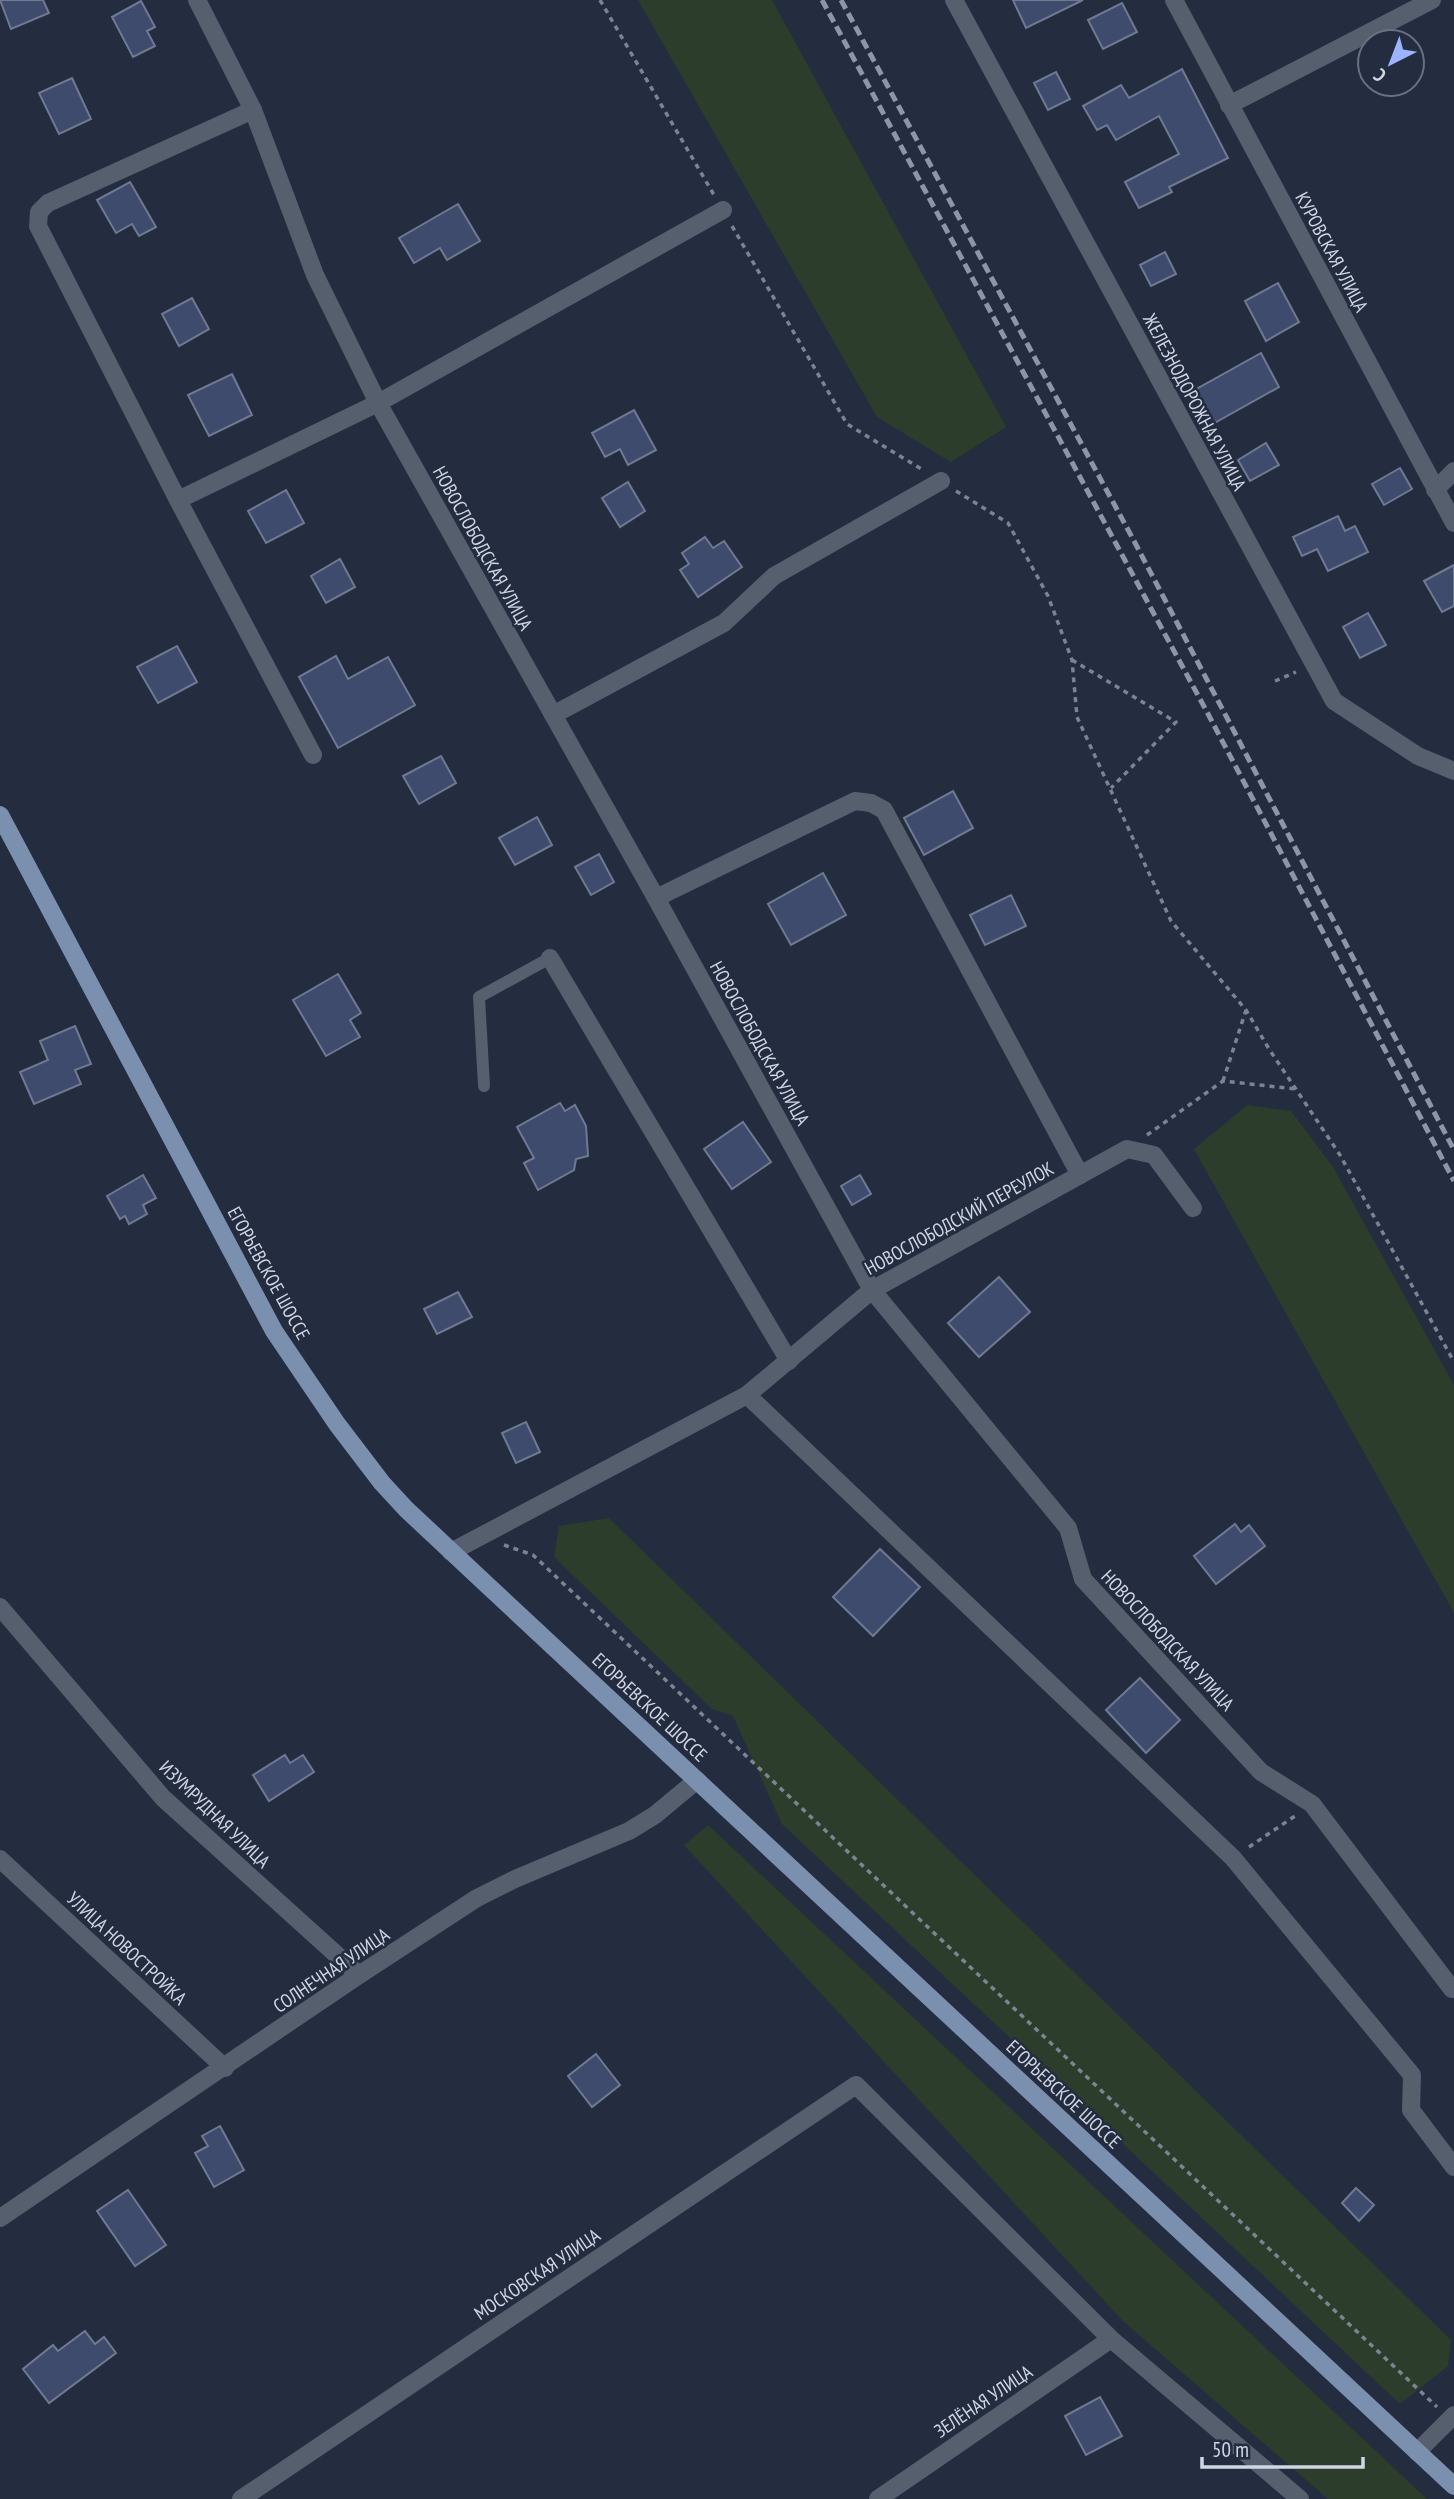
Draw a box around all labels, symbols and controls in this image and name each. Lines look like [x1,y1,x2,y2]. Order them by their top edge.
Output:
north arrow [1356,28,1426,98]
text: С [1368,64,1391,87]
street label: КУРОВСКАЯ УЛИЦА [1290,188,1374,316]
street label: ЖЕЛЕЗНОДОРОЖНАЯ УЛИЦА [1138,308,1252,495]
street label: НОВОСЛОБОДСКАЯ УЛИЦА [428,462,538,634]
street label: НОВОСЛОБОДСКАЯ УЛИЦА [705,957,815,1129]
street label: НОВОСЛОБОДСКИЙ ПЕРЕУЛОК [860,1156,1058,1280]
street label: ЕГОРЬЕВСКОЕ ШОССЕ [223,1202,315,1344]
street label: НОВОСЛОБОДСКАЯ УЛИЦА [1096,1564,1240,1716]
street label: ЕГОРЬЕВСКОЕ ШОССЕ [588,1648,712,1766]
street label: ИЗУМРУДНАЯ УЛИЦА [155,1755,275,1873]
street label: УЛИЦА НОВОСТРОЙКА [62,1886,192,2010]
street label: СОЛНЕЧНАЯ УЛИЦА [268,1922,394,2018]
street label: ЕГОРЬЕВСКОЕ ШОССЕ [1002,2035,1126,2153]
street label: МОСКОВСКАЯ УЛИЦА [469,2223,605,2325]
street label: ЗЕЛЁНАЯ УЛИЦА [929,2359,1037,2443]
scale bar [1202,2426,1363,2470]
text: 50 m [1212,2436,1249,2463]

